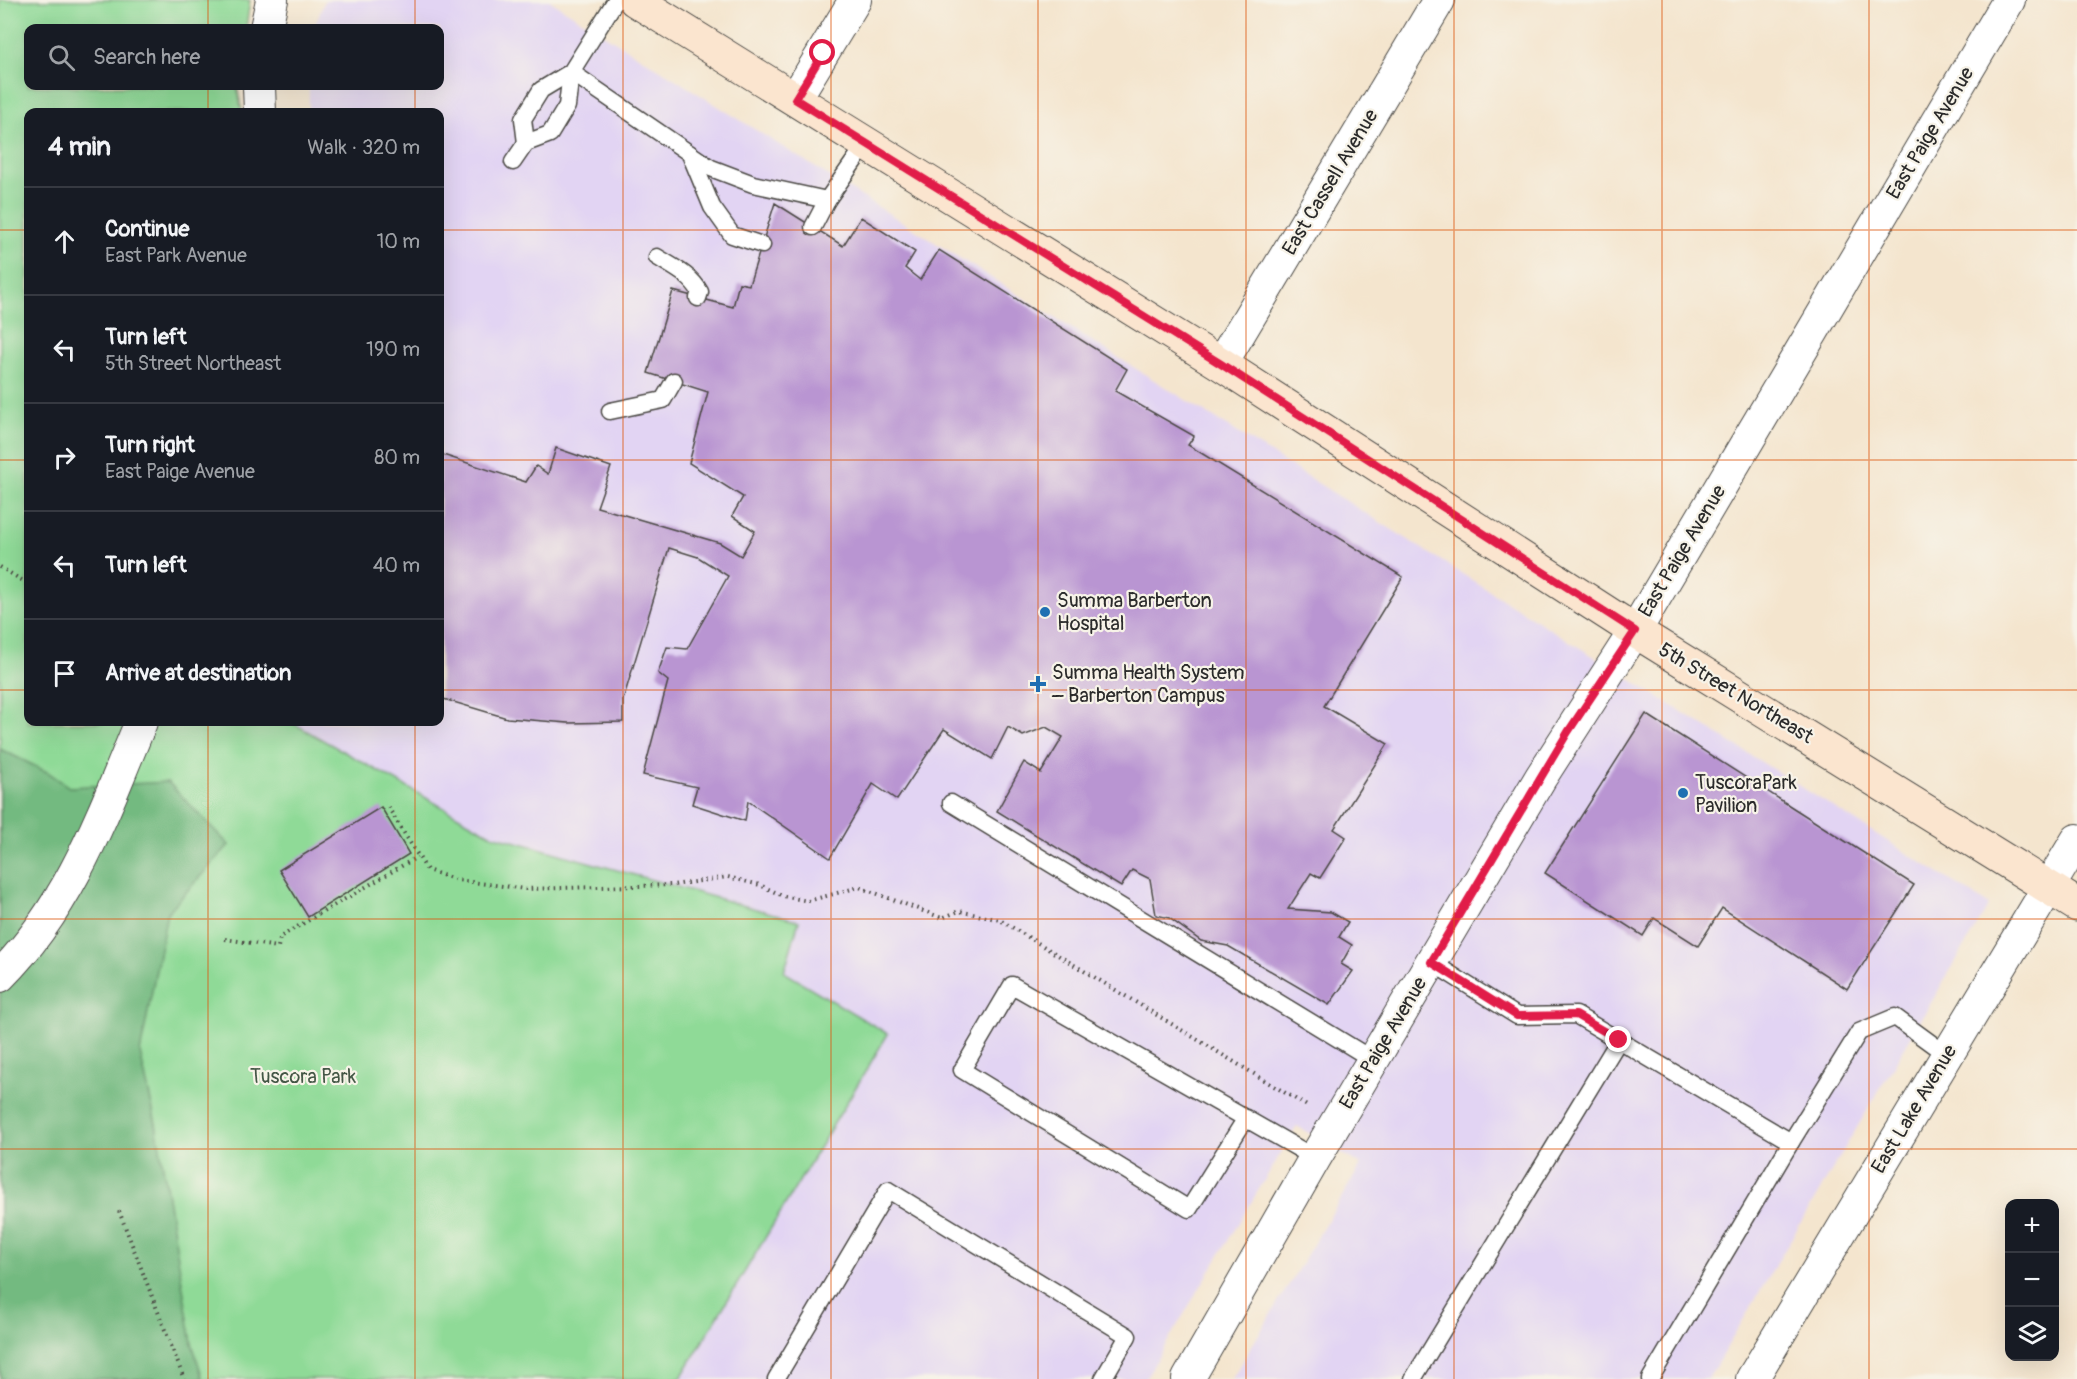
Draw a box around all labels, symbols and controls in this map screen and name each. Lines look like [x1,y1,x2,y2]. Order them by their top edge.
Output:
search box [24,24,444,90]
route start [809,39,835,65]
icon: search [45,41,78,74]
text: Search here [93,43,200,71]
street label: East Paige Avenue [1881,62,1979,204]
street label: East Cassell Avenue [1277,104,1383,259]
text: 4 min [48,131,111,163]
text: Walk · 320 m [307,135,420,160]
text: Continue [105,215,189,243]
icon: ahead [48,225,81,258]
text: 10 m [376,229,420,254]
text: East Park Avenue [105,243,247,268]
text: Turn left [105,323,187,351]
icon: left [48,333,81,366]
text: 190 m [366,337,420,362]
text: 5th Street Northeast [105,351,281,376]
text: Turn right [105,431,195,459]
icon: right [48,441,81,474]
text: 80 m [374,445,420,470]
text: East Paige Avenue [105,459,255,484]
street label: East Paige Avenue [1633,480,1731,622]
icon: left [48,549,81,582]
text: Turn left [105,551,187,579]
text: 40 m [373,553,420,578]
place label: Summa Barberton Hospital [1057,588,1212,636]
marker: Summa Barberton Hospital [1038,605,1052,619]
street label: 5th Street Northeast [1654,637,1819,750]
icon: arrive [48,657,81,690]
text: Arrive at destination [105,659,291,687]
place label: Summa Health System – Barberton Campus [1051,660,1244,708]
marker: Summa Health System – Barberton Campus [1029,675,1047,693]
place label: TuscoraPark Pavilion [1695,770,1798,818]
marker: TuscoraPark Pavilion [1676,786,1690,800]
street label: East Paige Avenue [1334,972,1432,1114]
route end [1605,1026,1631,1052]
street label: East Lake Avenue [1866,1040,1962,1178]
park label: Tuscora Park [250,1064,357,1089]
map controls [2005,1199,2059,1361]
button: + [2005,1199,2059,1253]
button: − [2005,1253,2059,1307]
button: layers [2005,1307,2059,1361]

